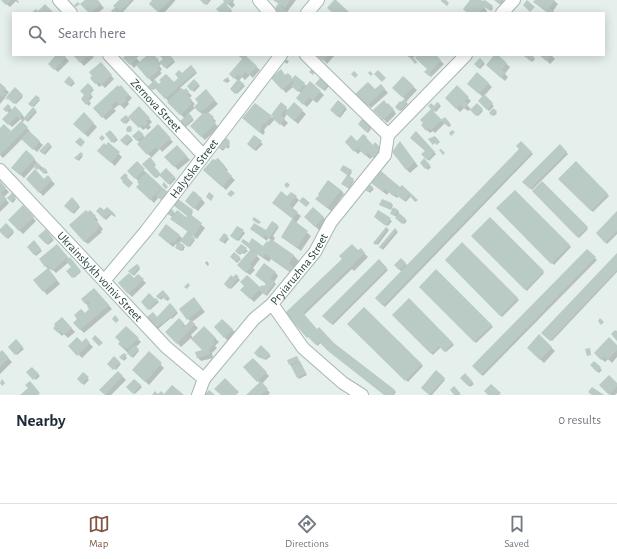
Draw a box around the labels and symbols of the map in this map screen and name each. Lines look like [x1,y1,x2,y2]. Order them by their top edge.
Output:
street label: Zernova Street [129,76,184,134]
street label: Halytska Street [168,137,220,200]
street label: Ukrainskykh voiniv Street [55,229,145,324]
street label: Pryiaruzhna Street [268,231,330,307]

